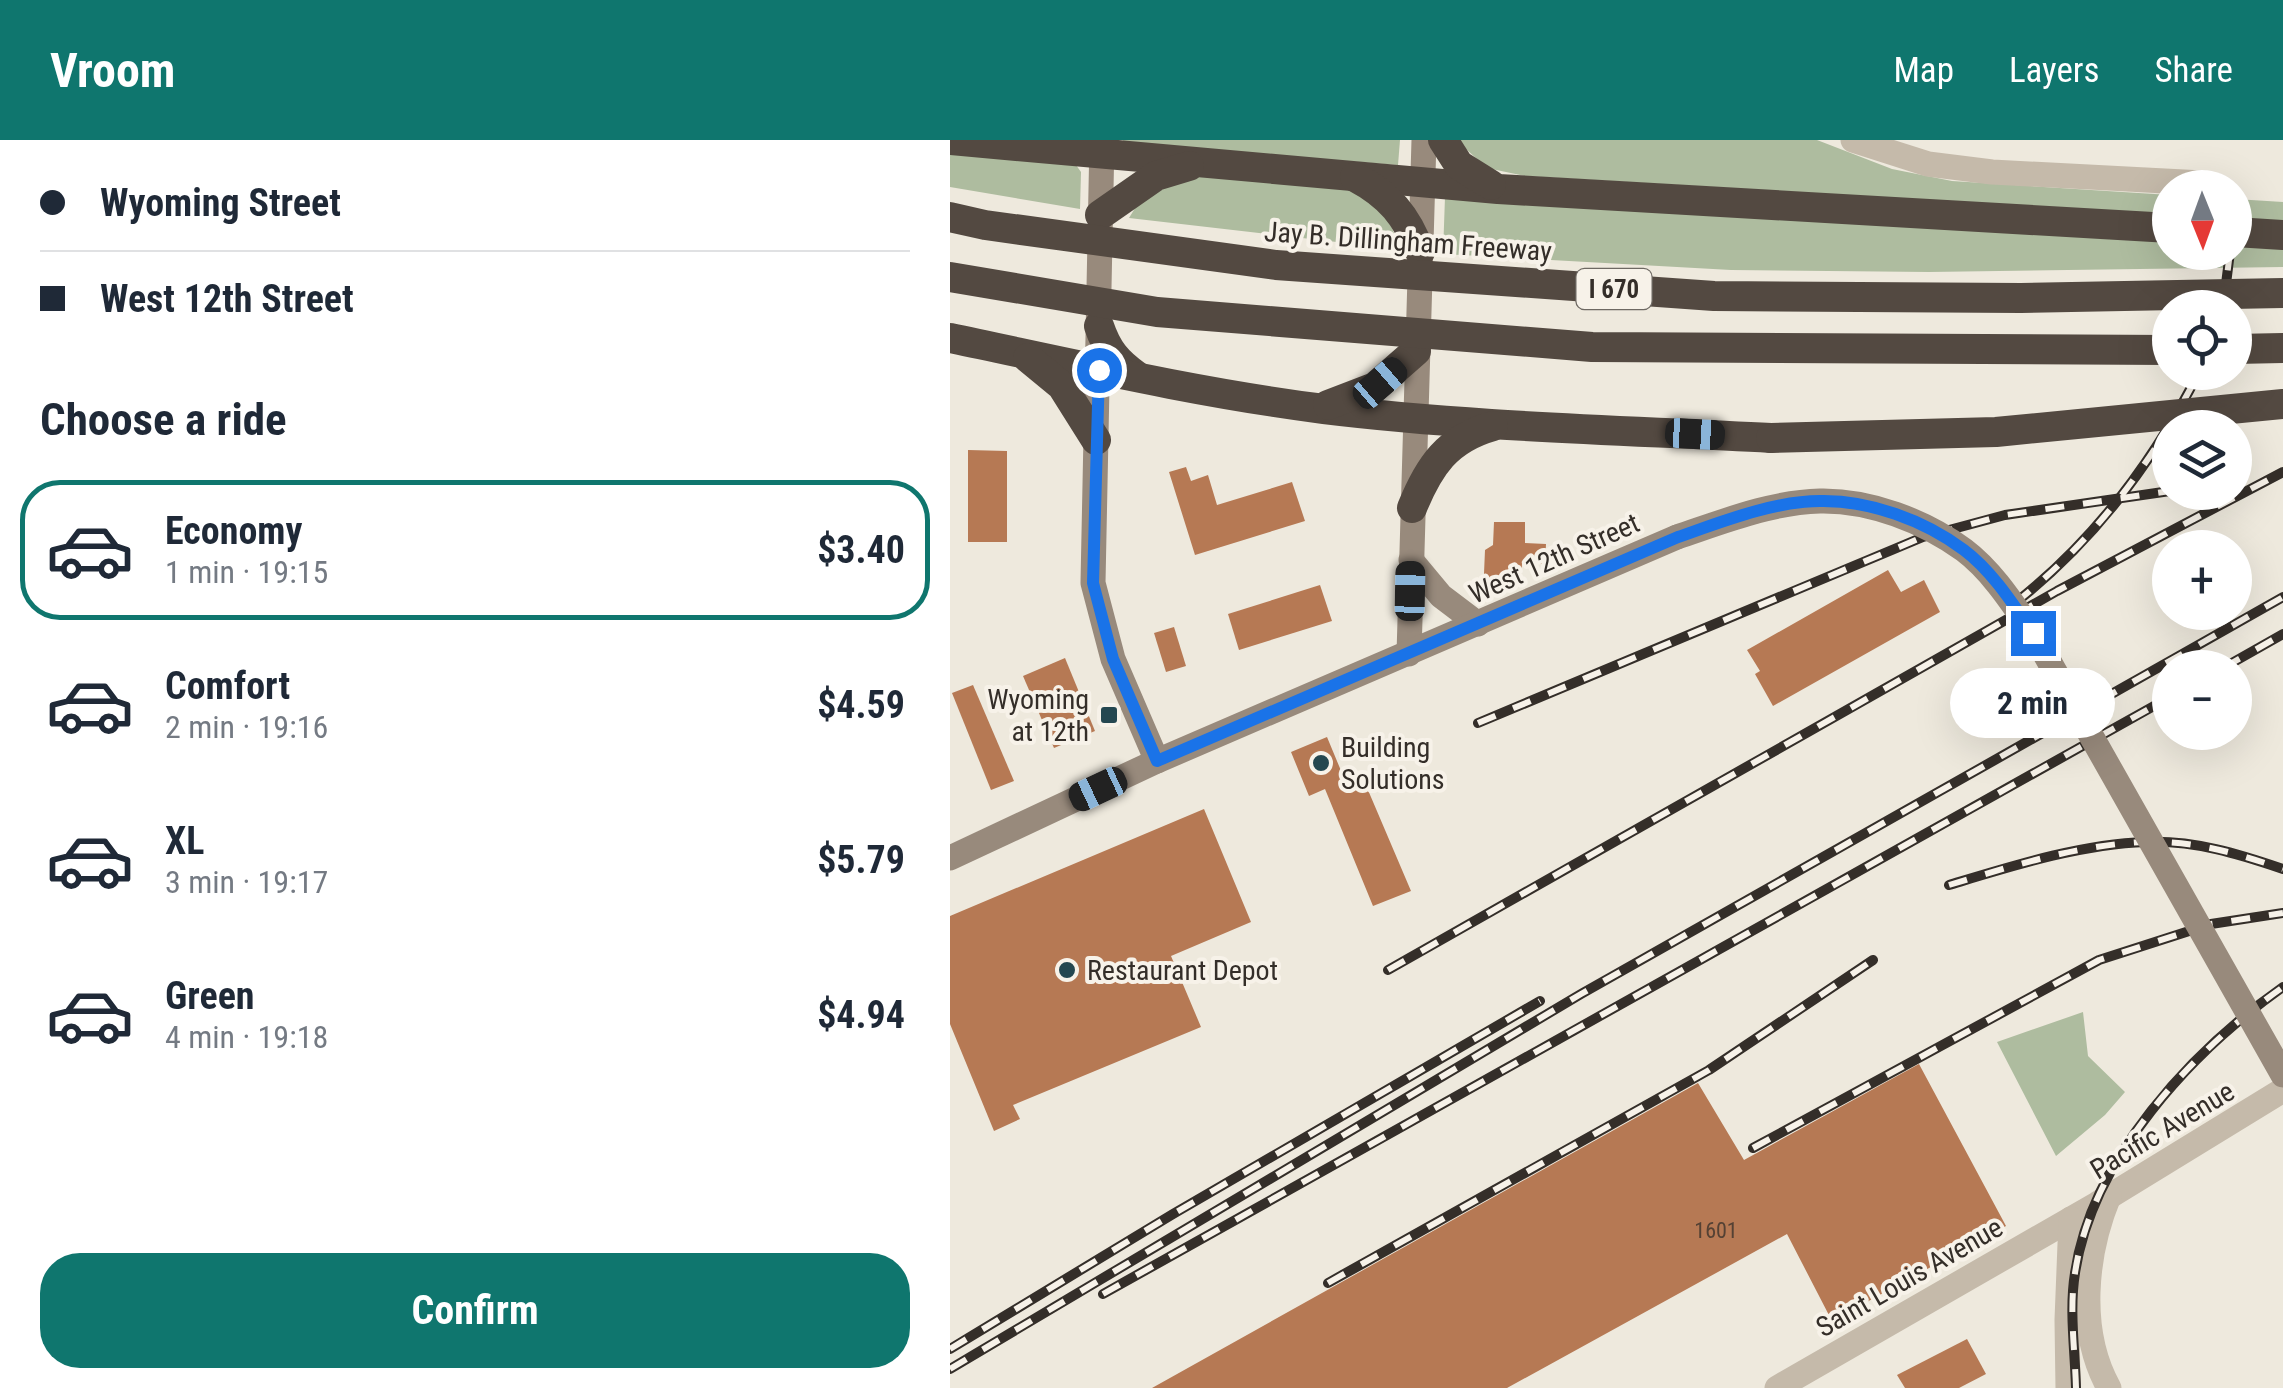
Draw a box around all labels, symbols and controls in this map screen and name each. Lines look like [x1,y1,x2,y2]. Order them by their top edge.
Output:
text: Vroom [50,42,175,99]
text: Map [1893,50,1954,91]
text: Layers [2009,50,2099,91]
text: Share [2154,50,2233,91]
north arrow [2152,170,2252,270]
map controls [2152,170,2252,750]
text: Wyoming Street [100,181,341,225]
street label: Jay B. Dillingham Freeway [1263,215,1553,268]
road number: I 670 [1576,269,1652,309]
text: West 12th Street [100,277,354,321]
button: locate [2152,290,2252,390]
route start [1077,348,1122,393]
car [1348,352,1412,414]
text: Choose a ride [40,393,287,446]
button: layers [2152,410,2252,510]
car [1664,417,1726,451]
icon: car [45,505,135,595]
street label: West 12th Street [1464,506,1645,611]
text: Economy [165,509,302,553]
text: $3.40 [817,528,905,572]
button: + [2152,530,2252,630]
text: 1 min · 19:15 [165,553,328,591]
car [1394,561,1426,621]
route end [2011,611,2056,656]
button: − [2152,650,2252,750]
icon: car [45,660,135,750]
text: Comfort [165,664,290,708]
callout: 2 min [1950,668,2116,738]
text: $4.59 [817,683,905,727]
place label: Wyoming at 12th [987,683,1089,748]
text: 2 min [1997,684,2068,722]
marker: Wyoming at 12th [1098,704,1120,726]
text: 2 min · 19:16 [165,708,328,746]
place label: Building Solutions [1341,731,1445,796]
marker: Building Solutions [1310,752,1332,774]
car [1064,763,1132,815]
icon: car [45,815,135,905]
text: XL [165,819,204,863]
text: $5.79 [817,838,905,882]
text: 3 min · 19:17 [165,863,328,901]
place label: Restaurant Depot [1087,954,1278,987]
marker: Restaurant Depot [1056,959,1078,981]
icon: car [45,970,135,1060]
text: Green [165,974,255,1018]
text: $4.94 [817,993,905,1037]
text: 4 min · 19:18 [165,1018,328,1056]
street label: Pacific Avenue [2084,1075,2240,1186]
street label: Saint Louis Avenue [1810,1211,2008,1344]
house number: 1601 [1694,1218,1738,1243]
button: Confirm [40,1253,910,1368]

